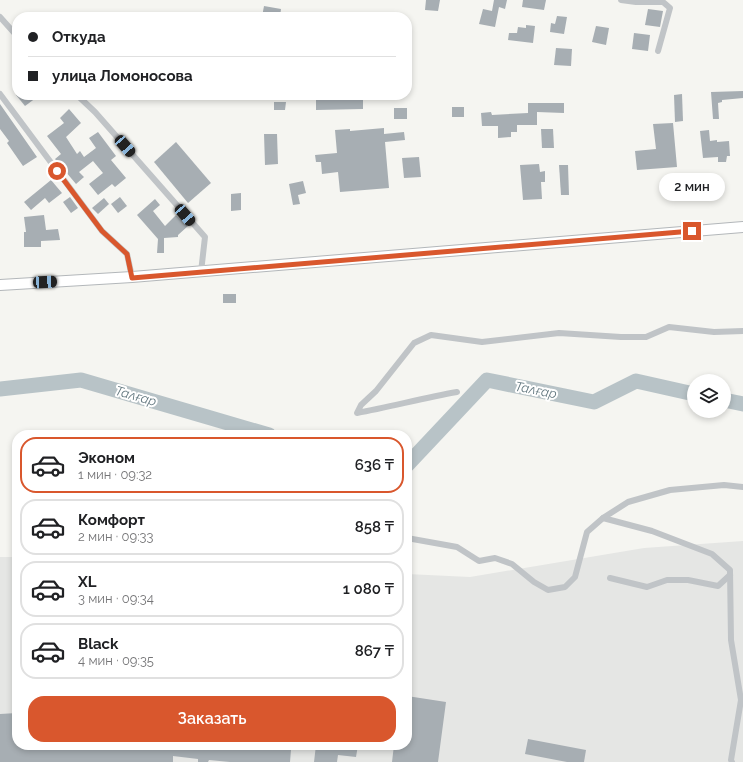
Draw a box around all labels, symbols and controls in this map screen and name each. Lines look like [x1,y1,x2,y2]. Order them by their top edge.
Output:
text: Откуда [52,28,106,46]
text: улица Ломоносова [52,67,193,85]
car [113,133,137,159]
route start [48,162,66,180]
callout: 2 мин [659,173,725,201]
text: 2 мин [674,179,710,194]
car [173,202,197,228]
route end [683,222,701,240]
car [33,275,57,289]
map controls [687,374,731,418]
button: layers [687,374,731,418]
water label: Талғар [514,379,558,401]
water label: Талғар [114,383,159,409]
icon: car [30,447,66,483]
text: Эконом [78,449,135,467]
text: 636 ₸ [355,456,394,474]
text: 1 мин · 09:32 [78,467,152,482]
icon: car [30,509,66,545]
text: Комфорт [78,511,145,529]
text: 858 ₸ [355,518,394,536]
text: 2 мин · 09:33 [78,529,154,544]
icon: car [30,571,66,607]
text: XL [78,573,96,591]
text: 1 080 ₸ [343,580,394,598]
text: 3 мин · 09:34 [78,591,154,606]
icon: car [30,633,66,669]
text: Black [78,635,118,653]
text: 867 ₸ [355,642,394,660]
text: 4 мин · 09:35 [78,653,154,668]
button: Заказать [28,696,396,742]

